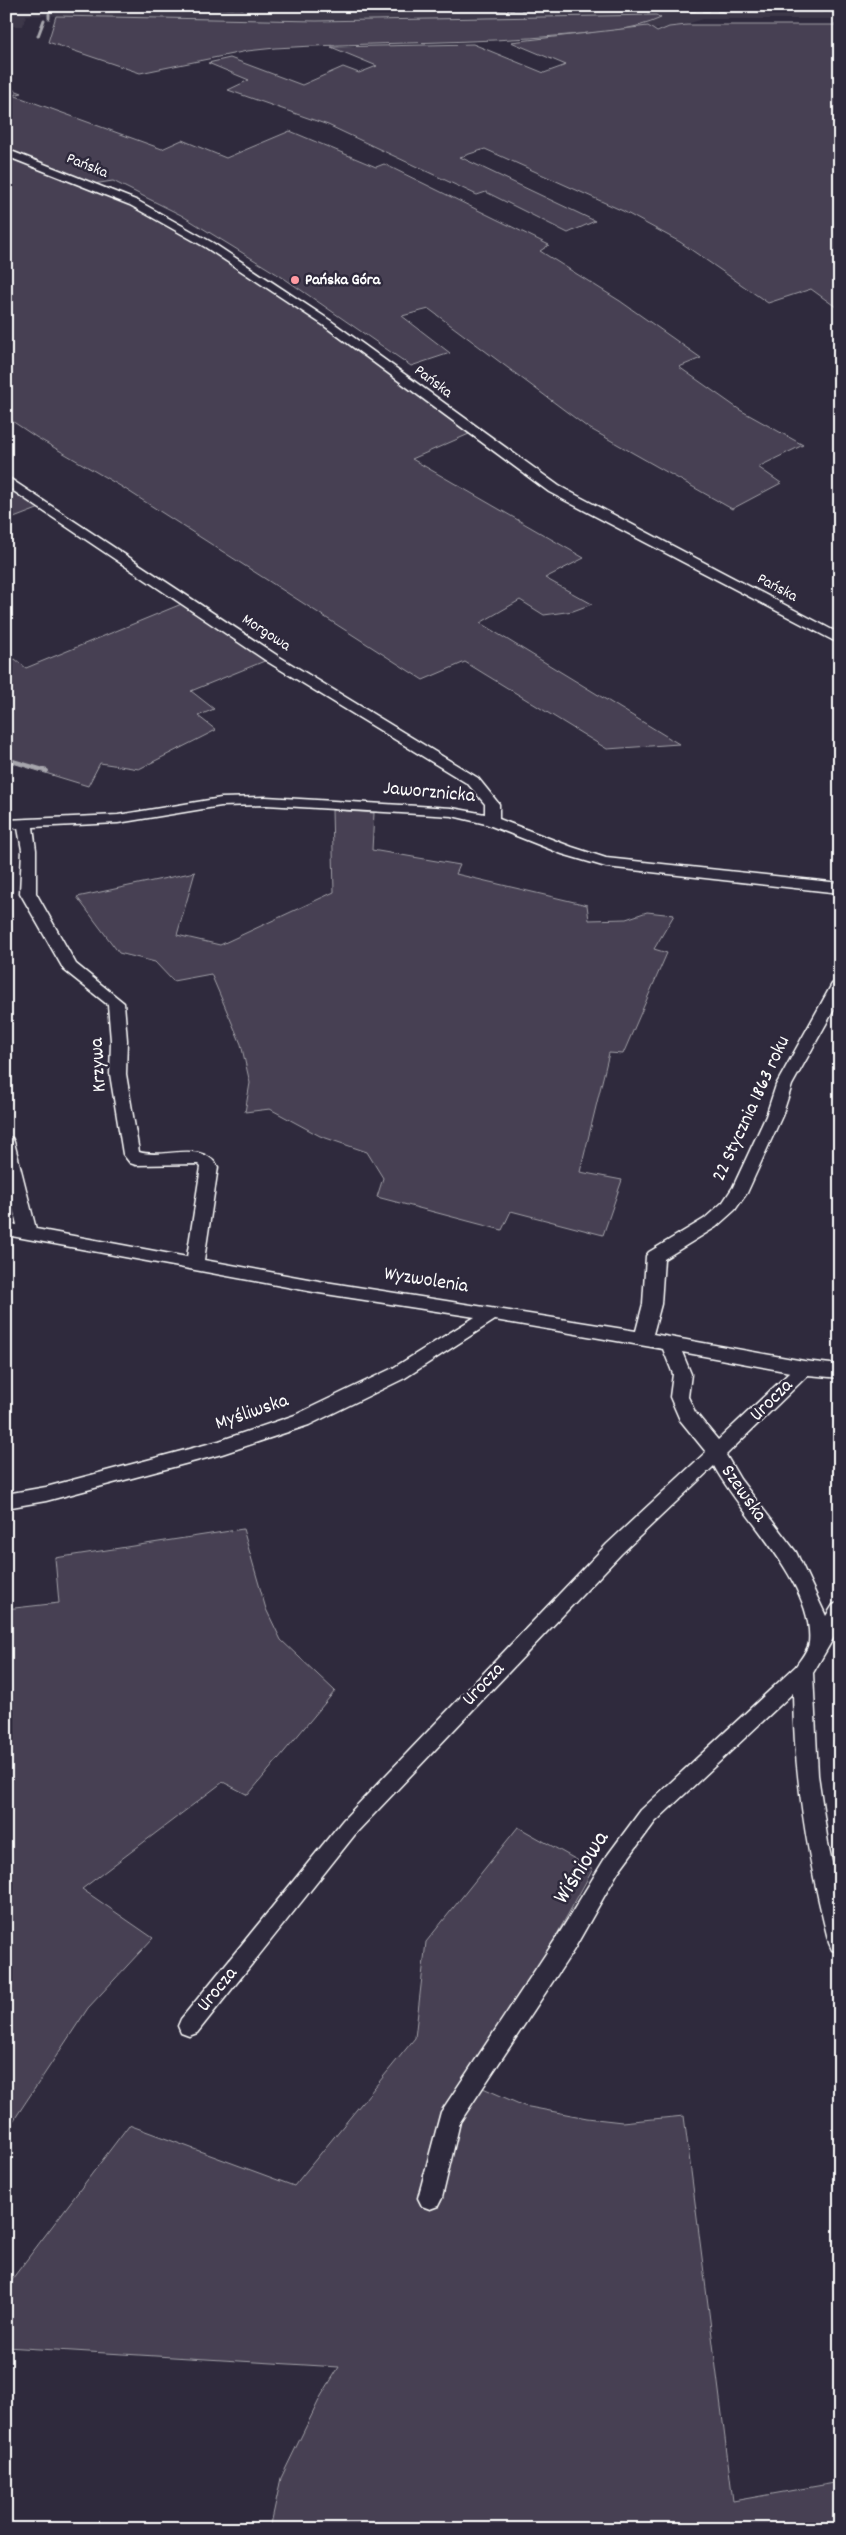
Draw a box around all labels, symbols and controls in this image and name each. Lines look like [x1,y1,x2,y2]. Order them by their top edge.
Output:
street label: Pańska [63,147,112,185]
place label: Pańska Góra [305,269,382,292]
marker: Pańska Góra [289,274,301,286]
street label: Pańska [409,360,457,404]
street label: Pańska [753,568,802,608]
street label: Morgowa [237,609,295,658]
street label: Jaworznicka [382,775,477,811]
street label: 22 Stycznia 1863 roku [706,1032,798,1186]
street label: Krzywa [84,1036,114,1093]
street label: Wyzwolenia [382,1261,471,1302]
street label: Urocza [744,1373,800,1429]
street label: Myśliwska [212,1387,293,1439]
street label: Szewska [713,1460,773,1529]
street label: Urocza [456,1656,512,1713]
street label: Wiśniowa [546,1824,619,1911]
street label: Urocza [191,1961,245,2019]

